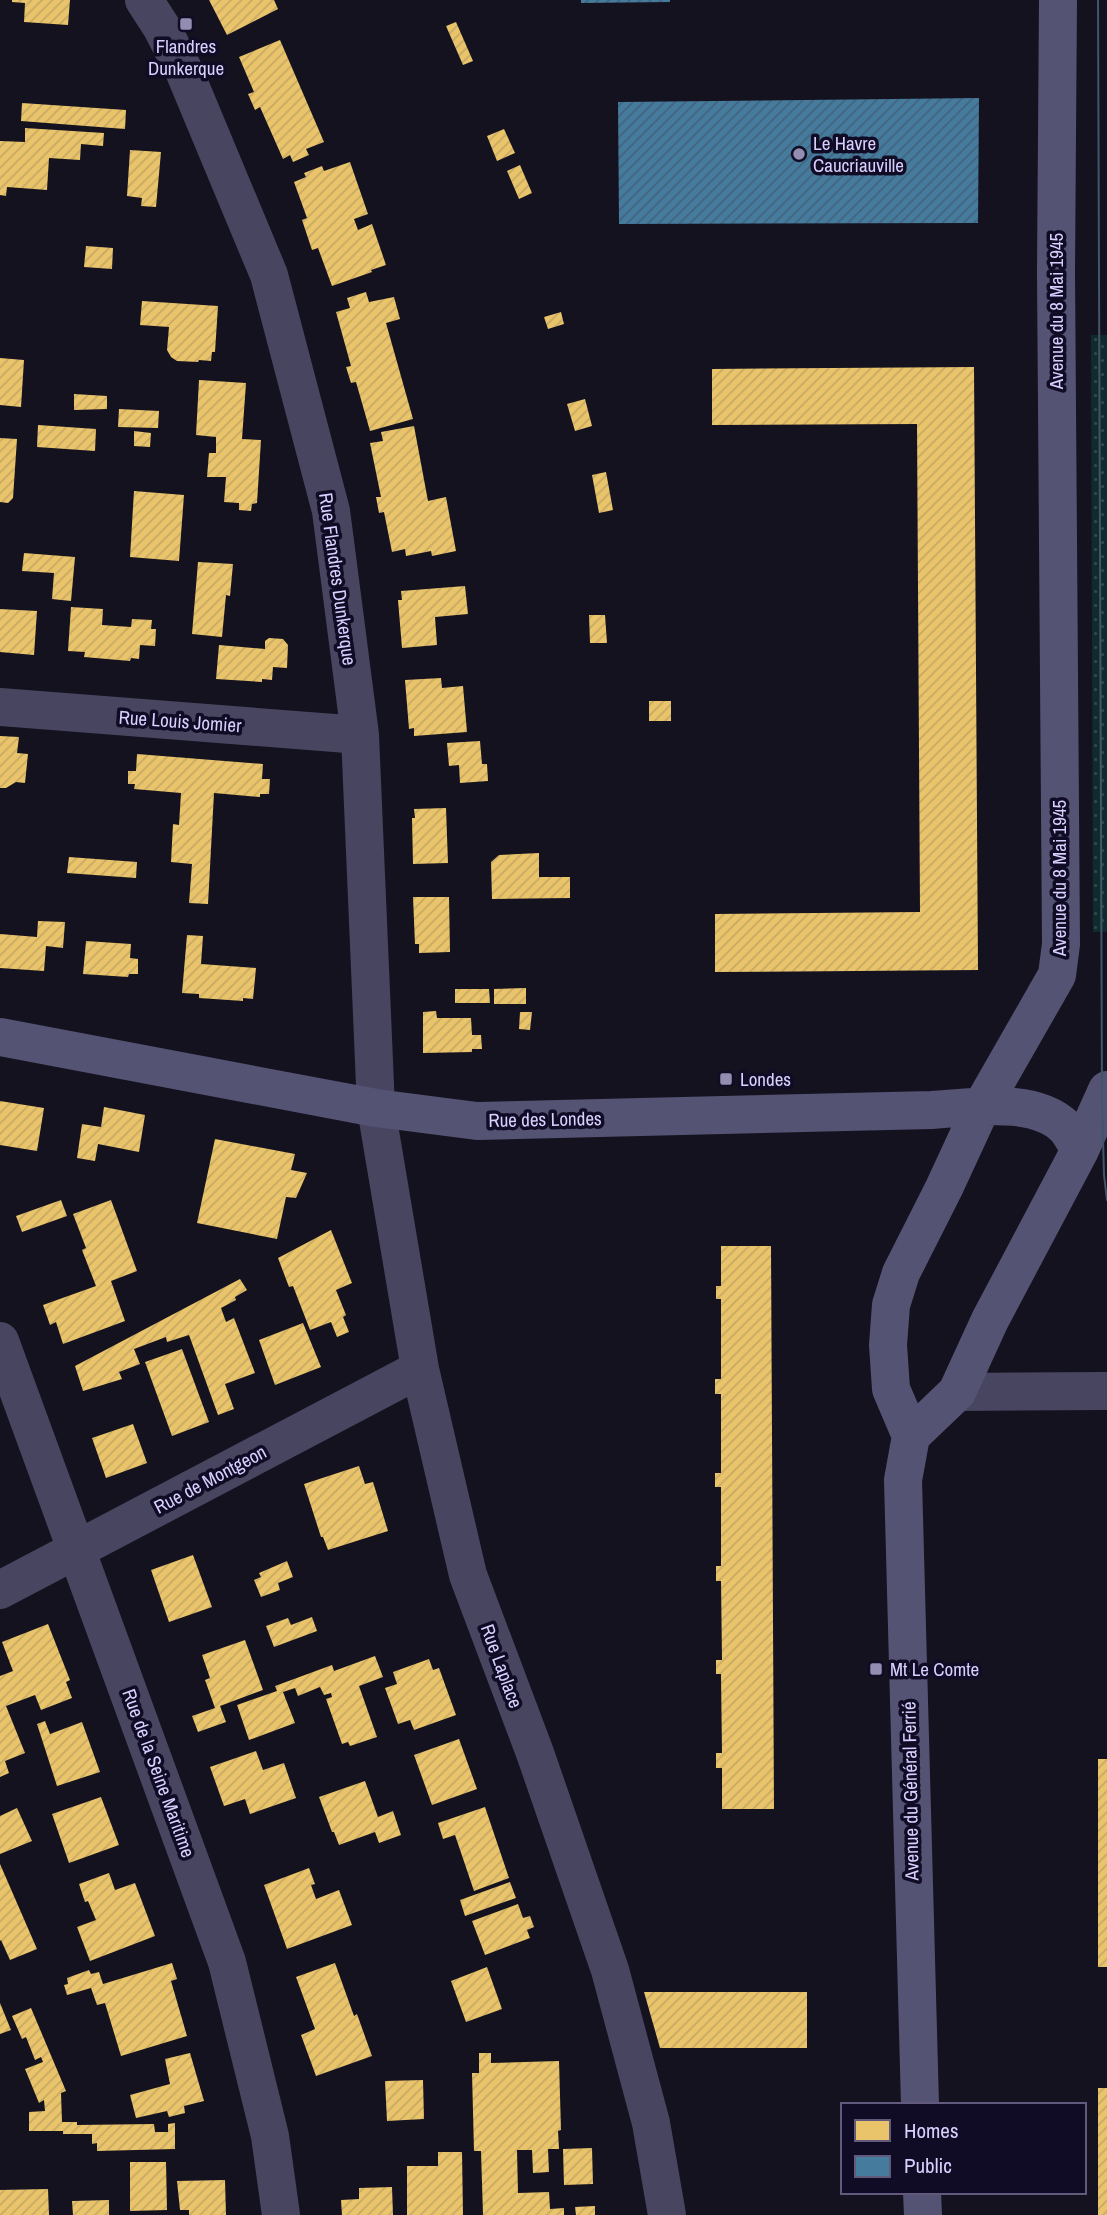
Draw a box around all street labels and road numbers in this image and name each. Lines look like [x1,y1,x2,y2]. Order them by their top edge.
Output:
street label: Avenue du 8 Mai 1945 [1043,232,1069,390]
street label: Rue Flandres Dunkerque [313,491,363,667]
street label: Rue Louis Jomier [118,704,243,738]
street label: Avenue du 8 Mai 1945 [1046,799,1072,957]
street label: Rue des Londes [488,1105,602,1133]
street label: Rue de Montgeon [149,1438,271,1520]
street label: Rue Laplace [475,1620,529,1712]
street label: Rue de la Seine Maritime [116,1685,202,1861]
street label: Avenue du Général Ferrié [895,1701,925,1882]

